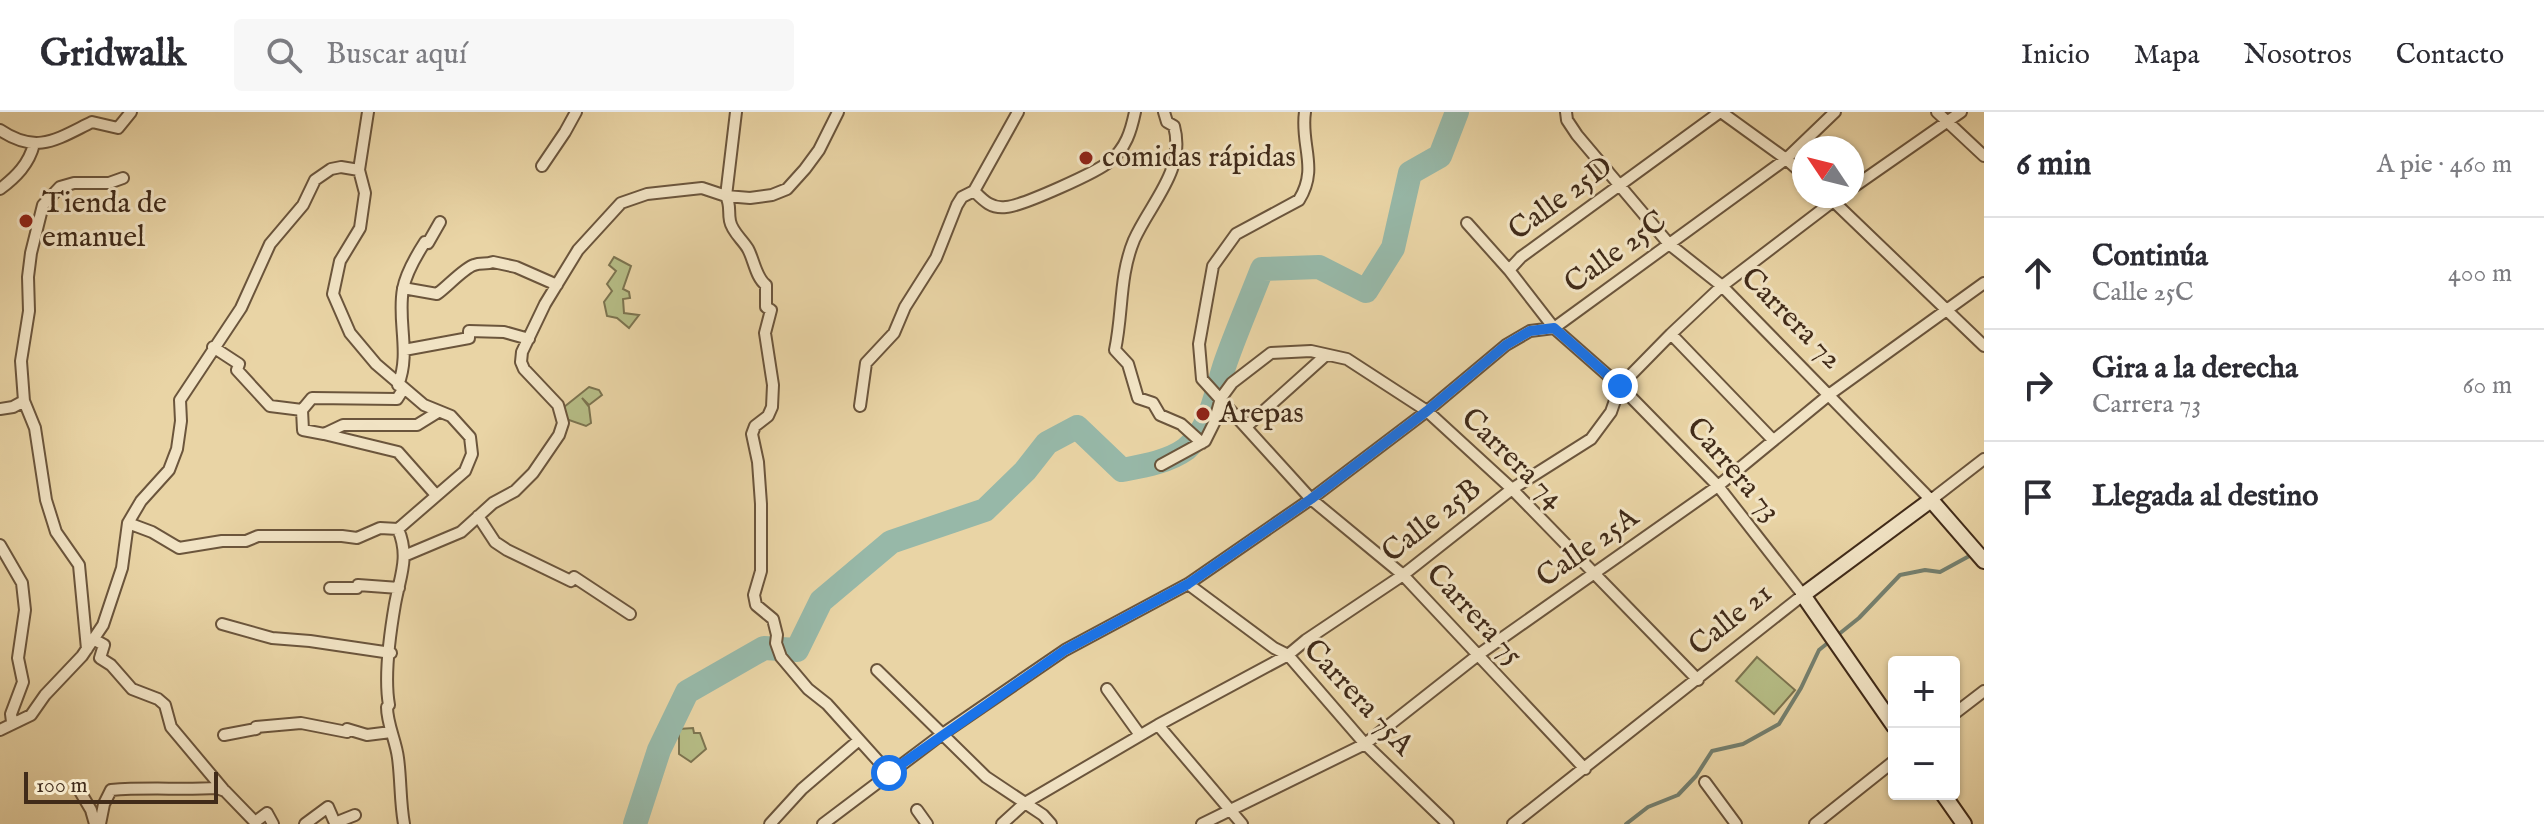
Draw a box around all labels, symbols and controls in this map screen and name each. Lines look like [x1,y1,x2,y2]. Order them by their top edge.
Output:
search box [234,19,794,91]
text: Gridwalk [40,31,186,79]
icon: search [262,33,306,77]
text: Buscar aquí [326,36,467,74]
text: Inicio [2021,38,2090,73]
text: Mapa [2134,38,2200,73]
text: Nosotros [2244,38,2352,73]
text: Contacto [2396,38,2504,73]
north arrow [1792,136,1864,208]
place label: comidas rápidas [1102,139,1296,177]
text: 6 min [2016,143,2091,186]
street label: Calle 25D [1501,148,1621,250]
text: A pie · 460 m [2377,148,2512,181]
marker: comidas rápidas [1077,149,1095,167]
place label: Tienda de emanuel [42,185,167,257]
street label: Calle 25C [1557,203,1675,303]
marker: Tienda de emanuel [17,212,35,230]
text: Continúa [2092,238,2208,276]
icon: ahead [2016,251,2060,295]
text: 400 m [2448,257,2512,290]
street label: Carrera 72 [1732,260,1850,378]
text: Calle 25C [2092,276,2194,309]
text: Gira a la derecha [2092,350,2298,388]
icon: right [2016,363,2060,407]
route end [1602,368,1638,404]
text: 60 m [2463,369,2512,402]
text: Carrera 73 [2092,388,2201,421]
place label: Arepas [1218,395,1304,433]
street label: Carrera 74 [1452,400,1572,518]
marker: Arepas [1194,405,1212,423]
street label: Carrera 73 [1677,410,1789,530]
street label: Calle 25B [1375,470,1489,572]
icon: arrive [2016,475,2060,519]
text: Llegada al destino [2092,478,2318,516]
street label: Calle 25A [1530,499,1647,597]
street label: Carrera 75 [1417,556,1531,674]
street label: Calle 21 [1682,575,1780,665]
street label: Carrera 75A [1294,632,1422,765]
map controls [1888,656,1960,800]
button: + [1888,656,1960,728]
button: − [1888,728,1960,800]
route start [871,755,907,791]
scale bar [24,768,218,804]
text: 100 m [36,772,88,800]

